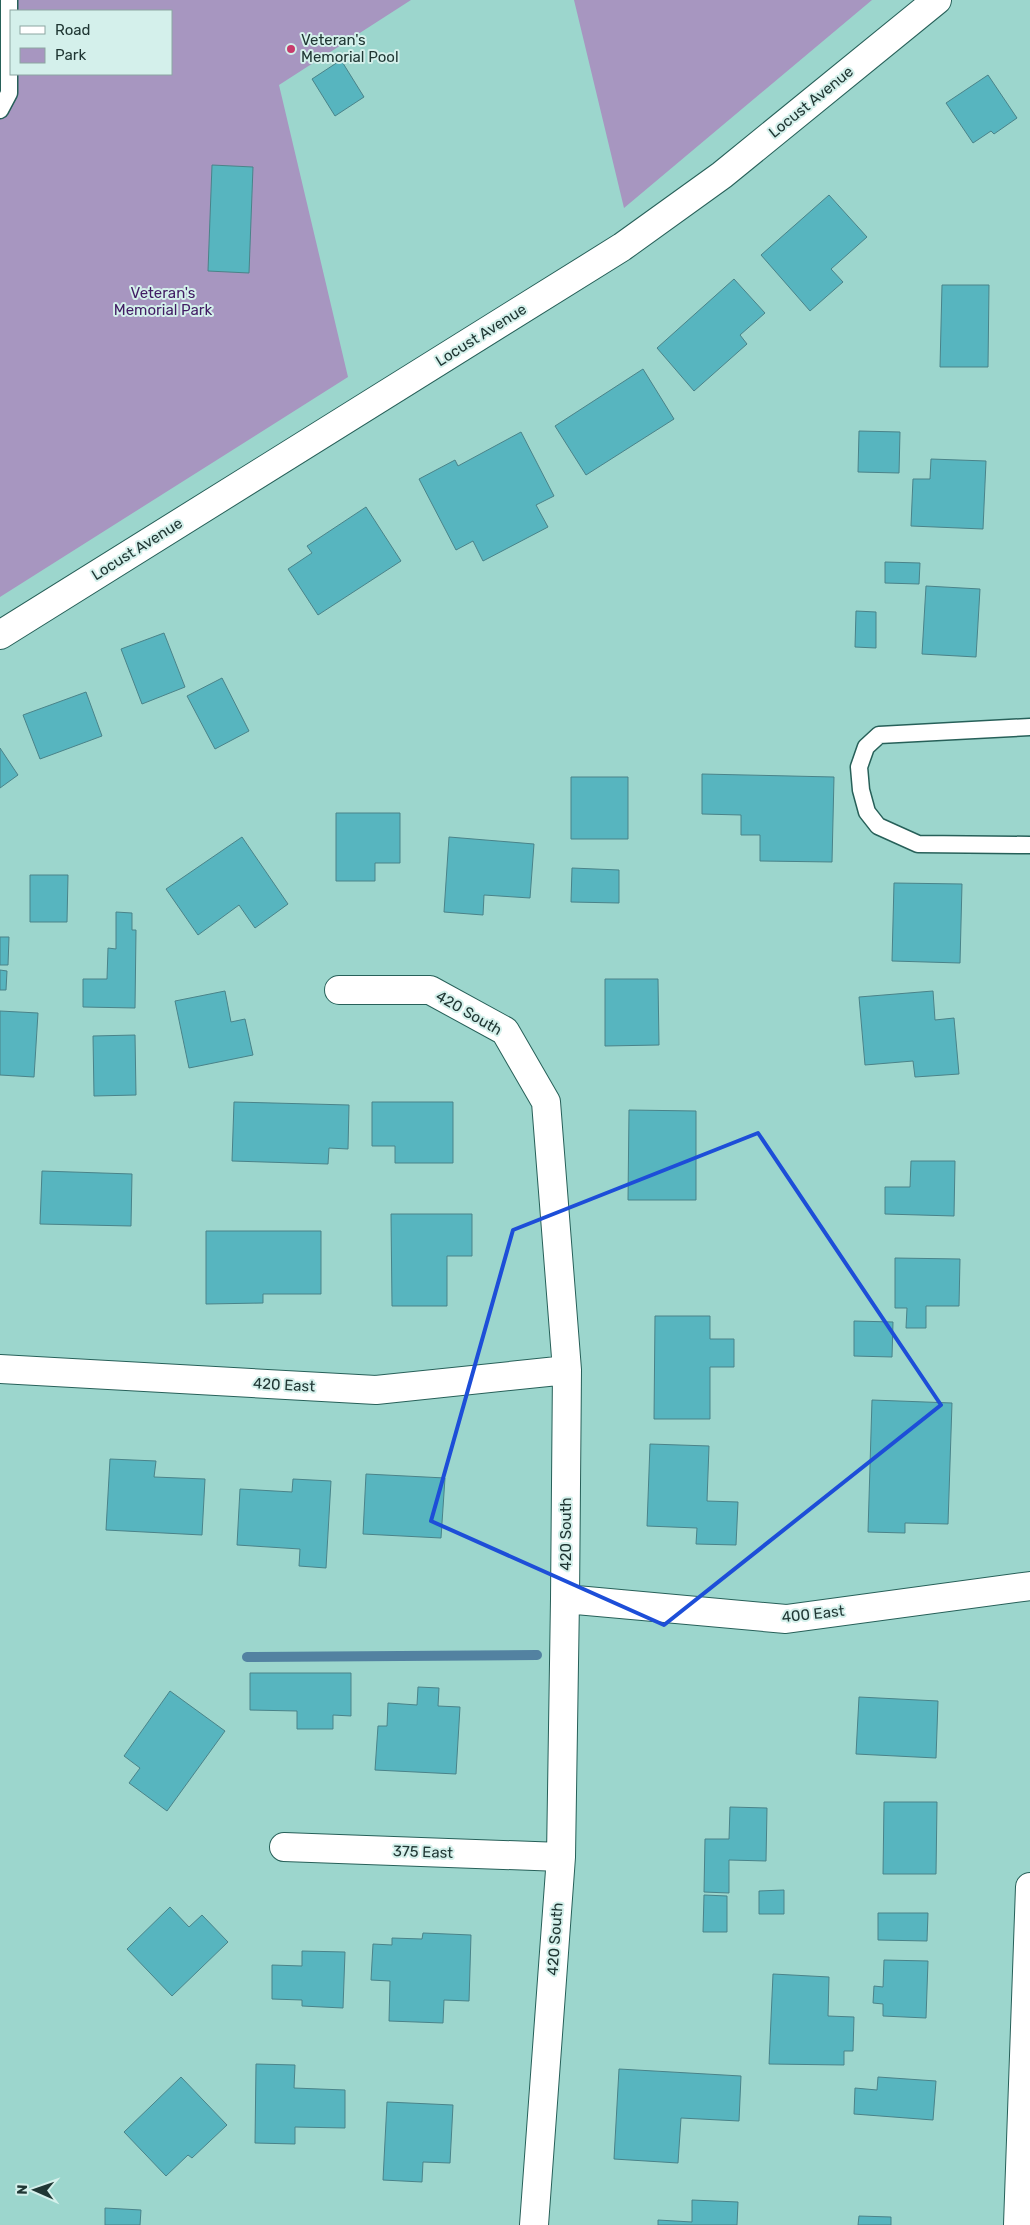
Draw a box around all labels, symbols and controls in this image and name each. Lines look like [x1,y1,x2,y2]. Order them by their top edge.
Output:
legend [10,10,172,75]
text: Road [55,21,91,39]
place label: Veteran's Memorial Pool [301,31,399,66]
marker: Veteran's Memorial Pool [285,43,297,55]
text: Park [55,46,86,64]
street label: Locust Avenue [765,62,857,142]
park label: Veteran's Memorial Park [114,284,212,319]
street label: Locust Avenue [432,300,530,370]
street label: Locust Avenue [88,514,186,584]
street label: 420 South [433,987,505,1039]
street label: 420 East [252,1374,316,1396]
street label: 420 South [557,1497,575,1571]
street label: 400 East [781,1602,845,1626]
street label: 375 East [393,1842,454,1862]
street label: 420 South [543,1902,567,1976]
north arrow [10,2165,60,2215]
text: N [14,2184,31,2195]

